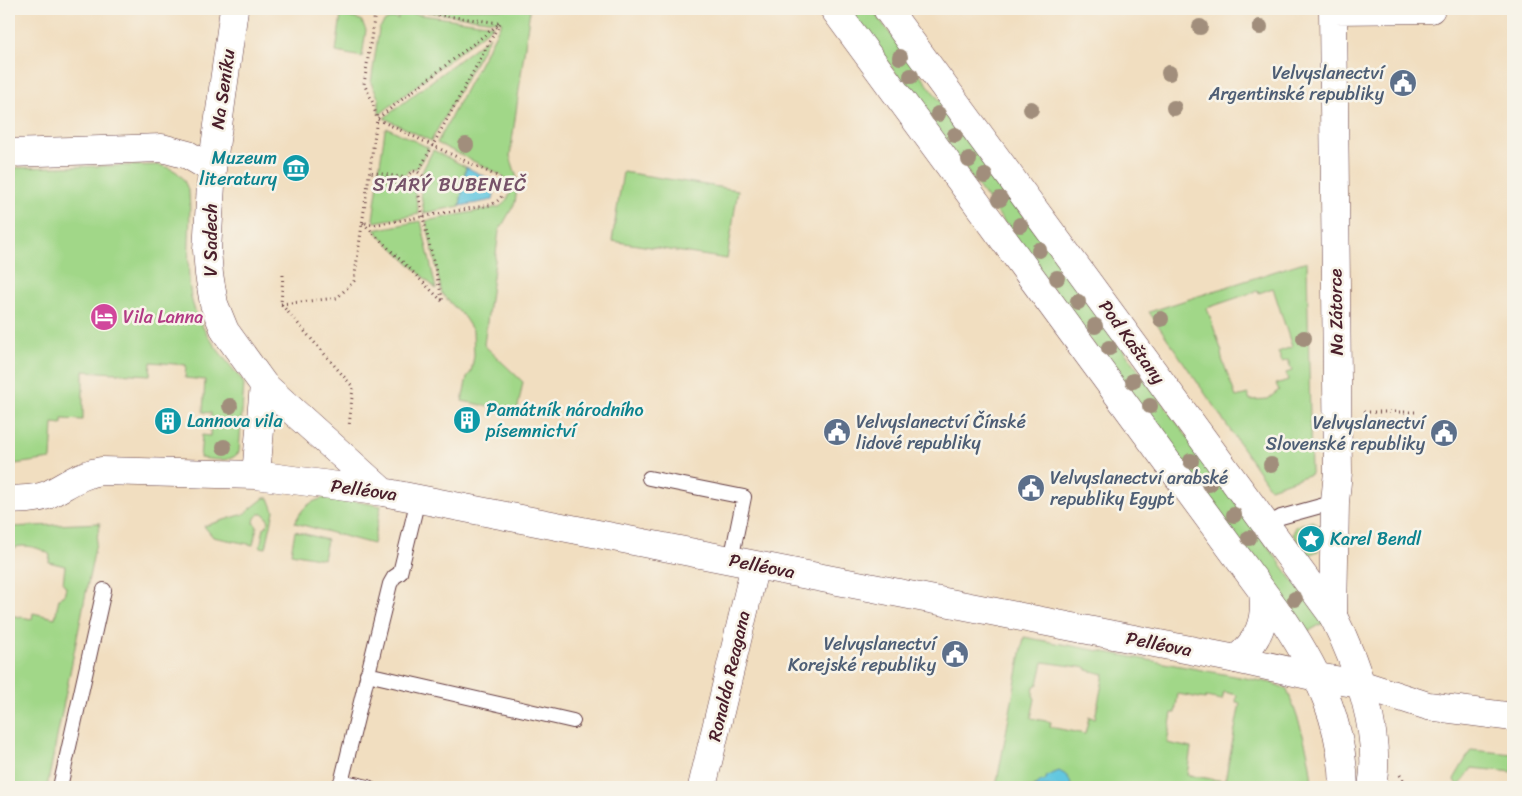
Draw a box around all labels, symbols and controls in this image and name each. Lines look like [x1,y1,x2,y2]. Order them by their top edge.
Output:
street label: Na Seníku [202,47,245,131]
place label: Velvyslanectví Argentinské republiky [1208,57,1386,110]
public building icon: Velvyslanectví Argentinské republiky [1388,68,1418,98]
place label: Muzeum literatury [199,142,278,195]
museum icon: Muzeum literatury [281,153,311,183]
district label: STARÝ BUBENEČ [373,168,527,201]
street label: V Sadech [195,204,227,276]
street label: Na Zátorce [1319,268,1353,356]
street label: Pod Kaštany [1090,293,1174,392]
place label: Vila Lanna [123,301,203,333]
hotel icon: Vila Lanna [89,302,119,332]
place label: Památník národního písemnictví [485,394,644,447]
place label: Lannova vila [187,405,283,437]
building icon: Památník národního písemnictví [452,405,482,435]
building icon: Lannova vila [153,406,183,436]
place label: Velvyslanectví Čínské lidové republiky [856,406,1026,459]
place label: Velvyslanectví Slovenské republiky [1266,407,1427,460]
public building icon: Velvyslanectví Čínské lidové republiky [822,417,852,447]
public building icon: Velvyslanectví Slovenské republiky [1429,418,1459,448]
place label: Velvyslanectví arabské republiky Egypt [1050,462,1228,515]
street label: Pelléova [329,470,399,510]
public building icon: Velvyslanectví arabské republiky Egypt [1016,473,1046,503]
place label: Karel Bendl [1330,523,1422,555]
place icon: Karel Bendl [1296,524,1326,554]
street label: Pelléova [726,544,798,588]
street label: Ronalda Reagana [698,607,760,745]
street label: Pelléova [1123,622,1195,666]
place label: Velvyslanectví Korejské republiky [788,628,938,681]
public building icon: Velvyslanectví Korejské republiky [940,639,970,669]

